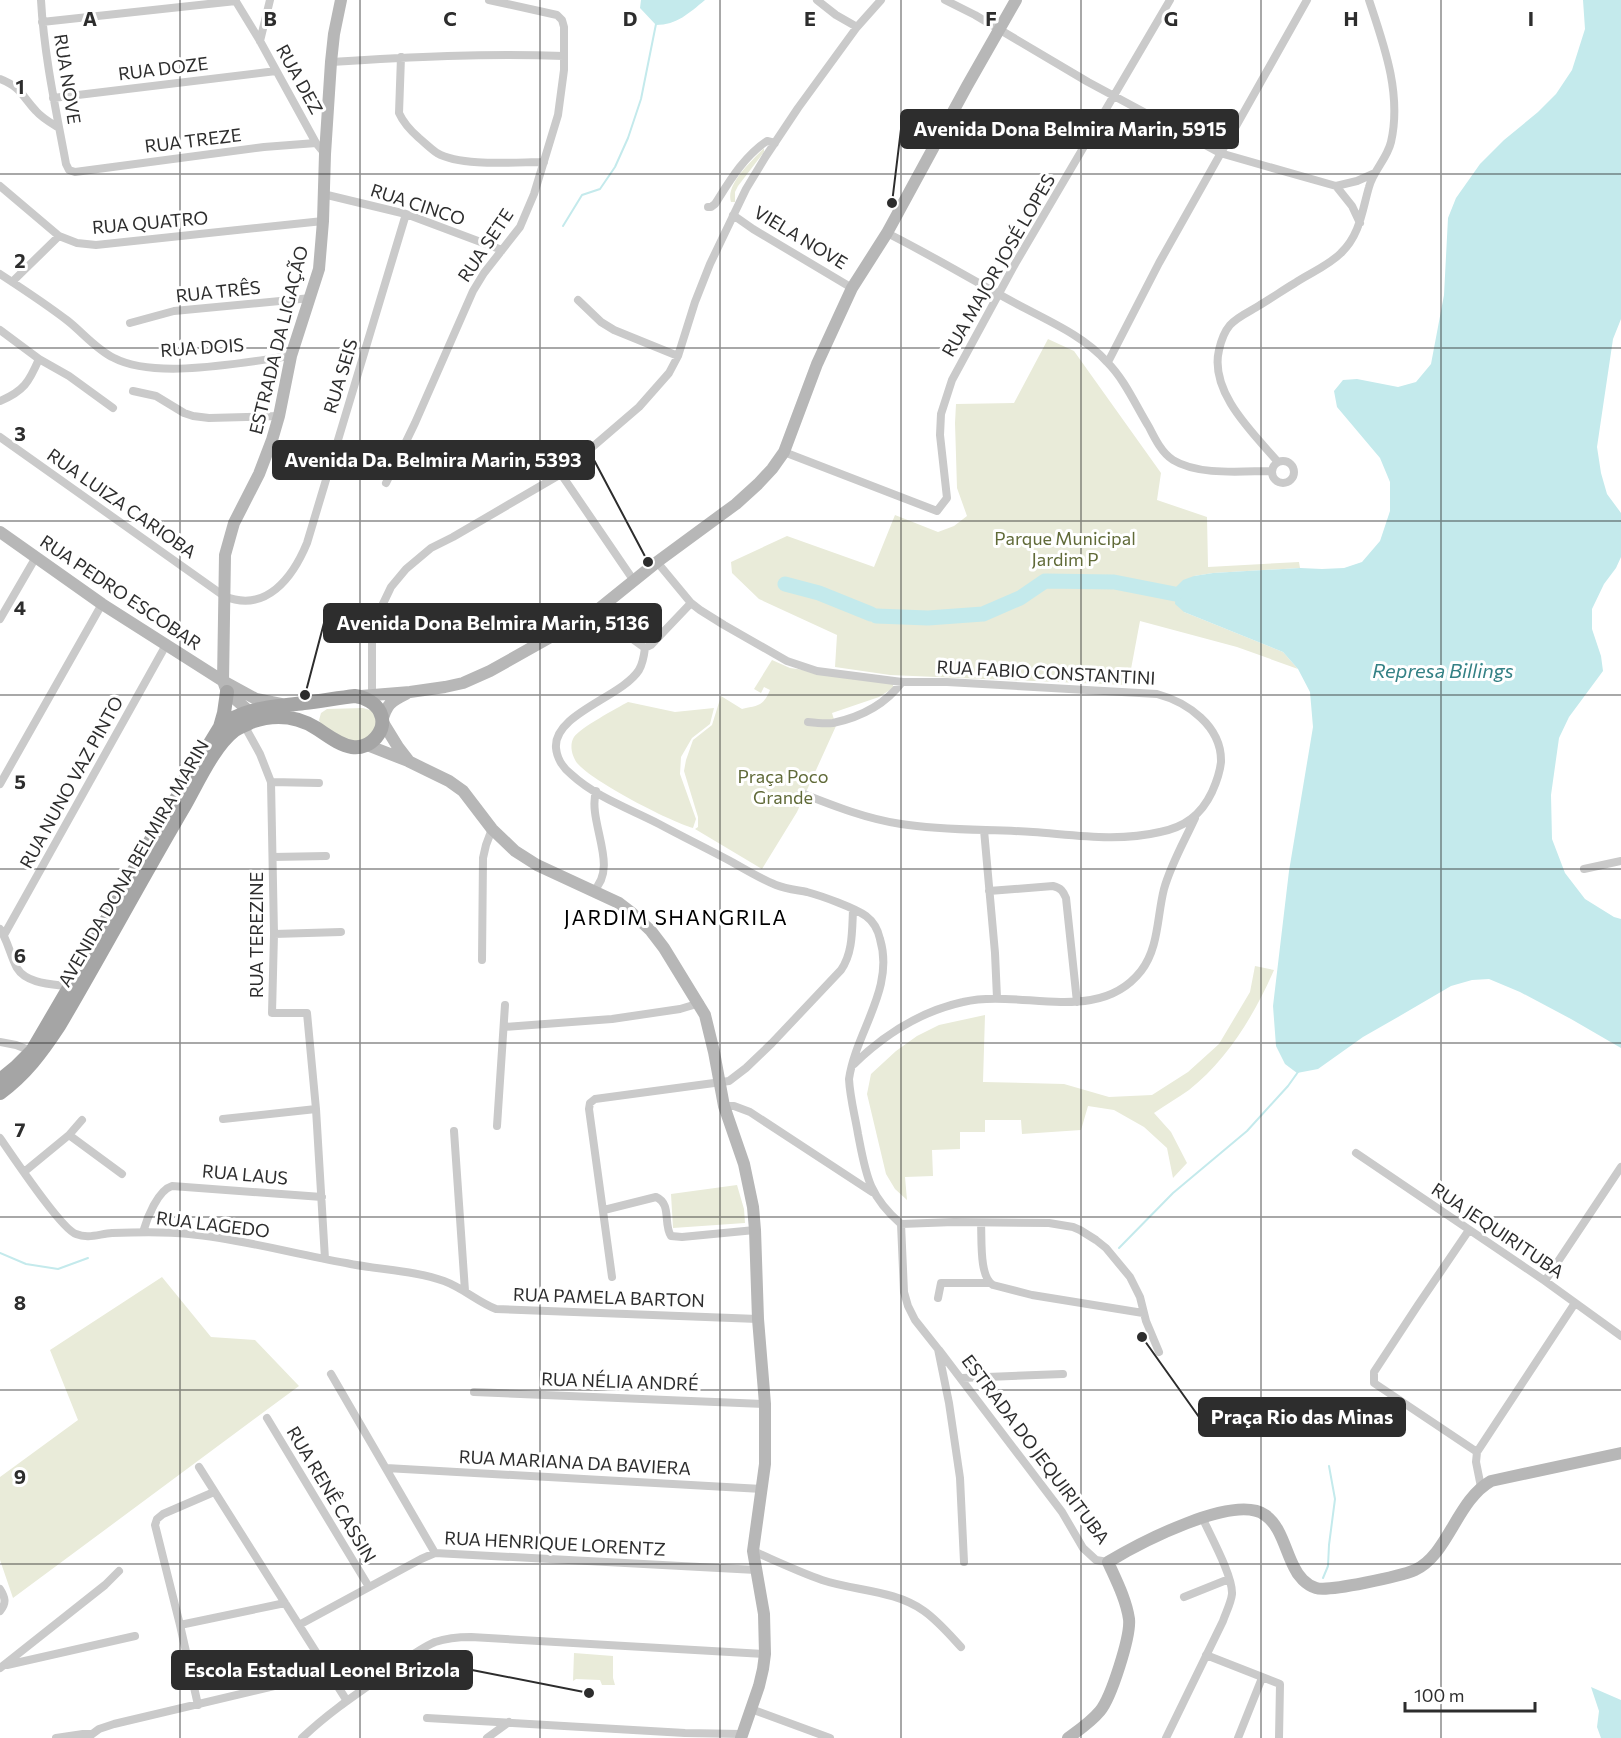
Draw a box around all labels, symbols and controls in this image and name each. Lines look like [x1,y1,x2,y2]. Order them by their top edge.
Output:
text: A [83,6,97,30]
text: B [263,6,277,30]
text: C [443,6,457,30]
text: D [623,6,637,30]
text: E [804,6,816,30]
text: F [985,6,997,30]
text: G [1164,6,1178,30]
text: H [1344,6,1359,30]
text: I [1528,6,1534,30]
street label: RUA NOVE [50,32,86,126]
street label: RUA DEZ [272,40,328,118]
street label: RUA DOZE [117,52,209,84]
text: 1 [15,74,25,98]
callout: Avenida Dona Belmira Marin, 5915 [901,110,1238,148]
text: Avenida Dona Belmira Marin, 5915 [913,116,1227,140]
street label: RUA TREZE [143,123,243,157]
street label: RUA MAJOR JOSÉ LOPES [937,170,1059,360]
street label: RUA CINCO [368,178,468,230]
street label: VIELA NOVE [750,200,852,274]
street label: RUA SETE [452,204,518,286]
street label: RUA QUATRO [91,206,209,238]
street label: ESTRADA DA LIGAÇÃO [244,243,312,437]
text: 2 [14,248,26,272]
street label: RUA TRÊS [175,276,261,306]
street label: RUA DOIS [159,333,245,361]
street label: RUA SEIS [318,336,362,416]
text: 3 [14,421,26,445]
callout: Avenida Da. Belmira Marin, 5393 [273,441,594,479]
street label: RUA LUIZA CARIOBA [43,443,201,563]
text: Avenida Da. Belmira Marin, 5393 [284,447,582,471]
park label: Parque Municipal Jardim P [994,527,1136,570]
street label: RUA PEDRO ESCOBAR [36,530,206,654]
text: 4 [14,595,26,619]
callout: Avenida Dona Belmira Marin, 5136 [324,604,661,642]
text: Avenida Dona Belmira Marin, 5136 [336,610,650,634]
street label: RUA FABIO CONSTANTINI [936,655,1156,689]
water label: Represa Billings [1372,658,1514,682]
street label: RUA NUNO VAZ PINTO [15,692,127,872]
street label: AVENIDA DONA BELMIRA MARIN [53,735,213,991]
park label: Praça Poco Grande [738,765,828,808]
text: 5 [14,769,26,793]
street label: RUA TEREZINE [245,872,267,998]
district label: JARDIM SHANGRILA [564,904,788,929]
text: 6 [14,943,26,967]
text: 7 [15,1117,26,1141]
street label: RUA LAUS [201,1159,289,1189]
street label: RUA JEQUIRITUBA [1428,1178,1568,1282]
street label: RUA LAGEDO [155,1206,271,1242]
street label: RUA PAMELA BARTON [513,1283,705,1311]
text: 8 [14,1290,26,1314]
street label: ESTRADA DO JEQUIRITUBA [958,1350,1114,1548]
street label: RUA NÉLIA ANDRÉ [541,1367,699,1395]
callout: Praça Rio das Minas [1199,1398,1405,1436]
text: Praça Rio das Minas [1211,1404,1393,1428]
street label: RUA RENÊ CASSIN [283,1422,381,1566]
street label: RUA MARIANA DA BAVIERA [458,1445,692,1479]
text: 9 [14,1464,26,1488]
street label: RUA HENRIQUE LORENTZ [444,1526,666,1560]
callout: Escola Estadual Leonel Brizola [172,1651,472,1689]
text: Escola Estadual Leonel Brizola [184,1657,460,1681]
scale bar [1405,1675,1536,1713]
text: 100 m [1414,1684,1464,1706]

